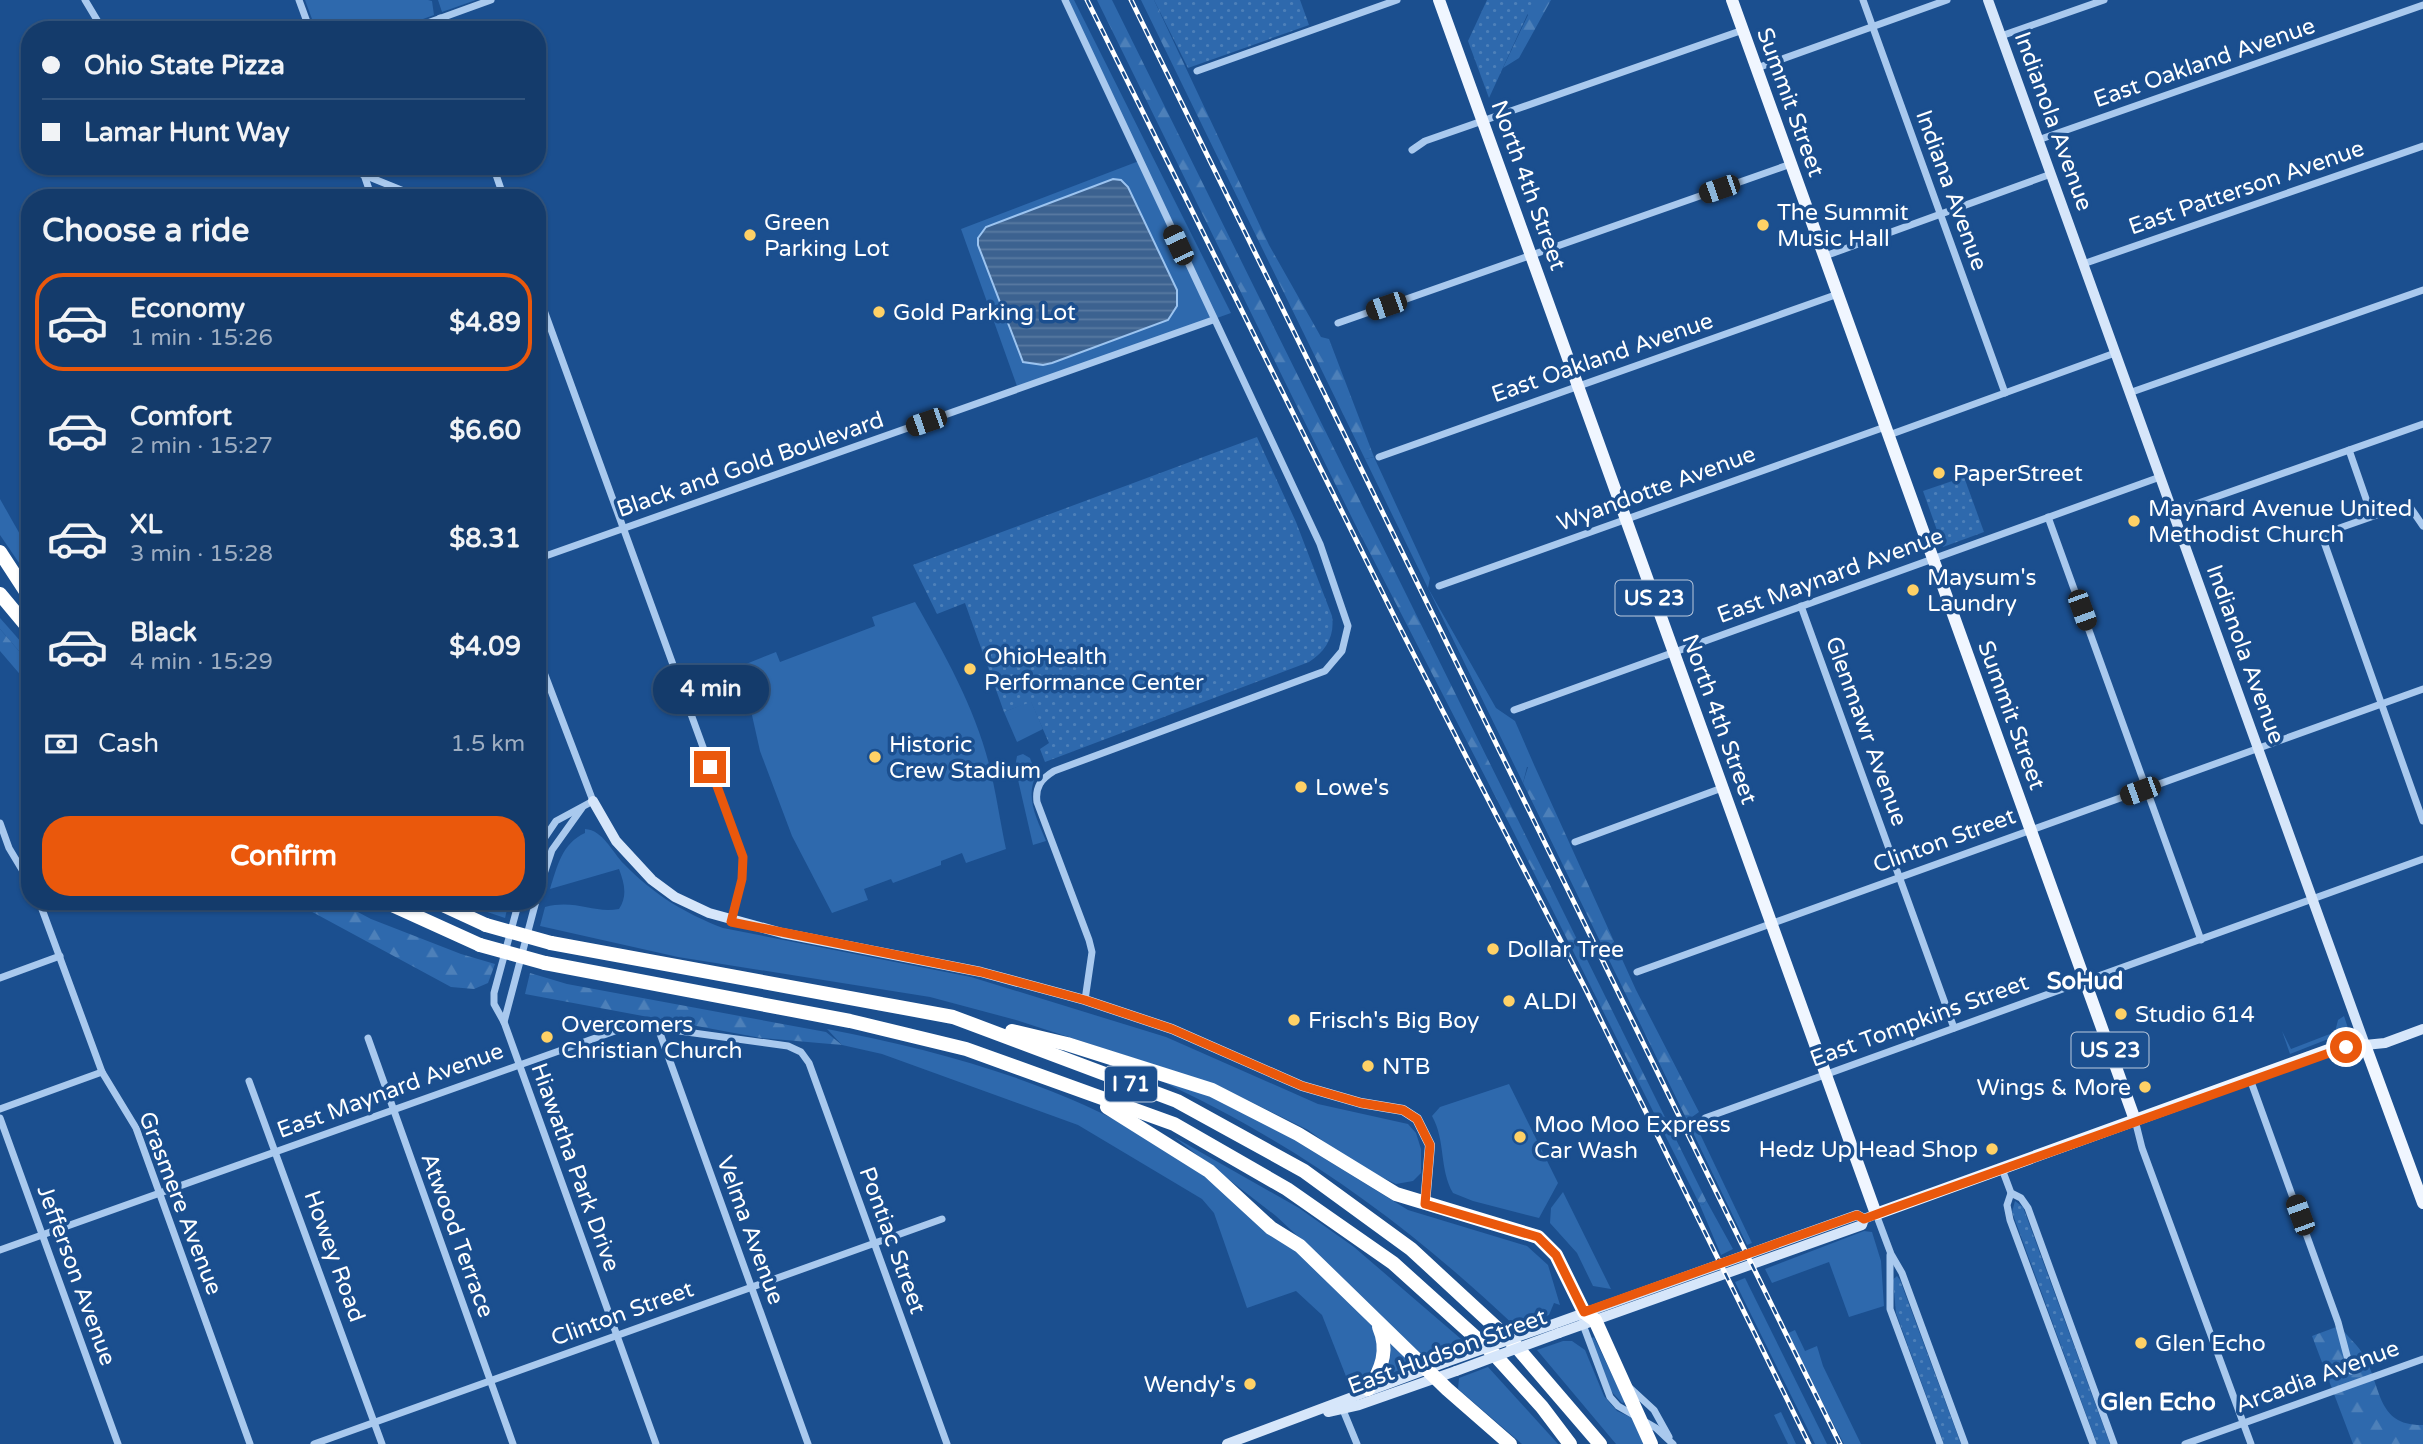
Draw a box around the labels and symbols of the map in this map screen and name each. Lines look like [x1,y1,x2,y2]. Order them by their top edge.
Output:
street label: East Oakland Avenue [2090,12,2319,114]
street label: Summit Street [1750,24,1830,181]
street label: Indianola Avenue [2008,28,2098,215]
street label: North 4th Street [1484,97,1572,274]
street label: Indiana Avenue [1909,106,1993,274]
street label: East Patterson Avenue [2125,134,2368,241]
car [1696,172,1743,206]
place label: The Summit Music Hall [1777,199,1909,253]
place label: Green Parking Lot [764,209,889,263]
marker: The Summit Music Hall [1755,217,1771,233]
car [1160,222,1197,268]
marker: Green Parking Lot [742,227,758,243]
car [1363,289,1410,323]
place label: Gold Parking Lot [893,299,1076,327]
marker: Gold Parking Lot [871,304,887,320]
street label: East Oakland Avenue [1488,307,1717,409]
car [903,405,950,439]
street label: Black and Gold Boulevard [613,406,888,524]
street label: Wyandotte Avenue [1553,440,1759,538]
place label: PaperStreet [1953,460,2083,488]
marker: PaperStreet [1931,465,1947,481]
place label: Maynard Avenue United Methodist Church [2148,495,2412,549]
marker: Maynard Avenue United Methodist Church [2126,513,2142,529]
street label: East Maynard Avenue [1713,522,1947,630]
street label: Indianola Avenue [2200,561,2290,748]
place label: Maysum's Laundry [1927,564,2037,618]
road number: US 23 [1616,580,1692,616]
marker: Maysum's Laundry [1905,582,1921,598]
car [2065,587,2100,633]
street label: North 4th Street [1675,631,1763,808]
street label: Glenmawr Avenue [1819,633,1913,830]
street label: Summit Street [1971,637,2051,794]
place label: OhioHealth Performance Center [984,643,1204,697]
marker: OhioHealth Performance Center [962,661,978,677]
callout: 4 min [652,666,768,714]
place label: Historic Crew Stadium [889,731,1041,785]
marker: Historic Crew Stadium [867,749,883,765]
route end [694,751,726,783]
place label: Lowe's [1315,774,1389,802]
car [2117,774,2164,808]
marker: Lowe's [1293,779,1309,795]
street label: Clinton Street [1869,802,2020,880]
place label: Dollar Tree [1507,936,1624,964]
marker: Dollar Tree [1485,941,1501,957]
district label: SoHud [2047,967,2123,996]
street label: East Tompkins Street [1806,968,2033,1073]
place label: ALDI [1523,988,1577,1016]
marker: ALDI [1501,993,1517,1009]
place label: Studio 614 [2135,1001,2255,1029]
marker: Studio 614 [2113,1006,2129,1022]
place label: Frisch's Big Boy [1308,1007,1479,1035]
place label: Overcomers Christian Church [561,1011,743,1065]
marker: Frisch's Big Boy [1286,1012,1302,1028]
marker: Overcomers Christian Church [539,1029,555,1045]
route start [2330,1031,2362,1063]
road number: US 23 [2072,1032,2148,1068]
street label: East Maynard Avenue [273,1037,507,1145]
place label: NTB [1382,1053,1430,1081]
marker: NTB [1360,1058,1376,1074]
street label: Hiawatha Park Drive [524,1059,626,1275]
road number: I 71 [1105,1066,1157,1102]
place label: Wings & More [1977,1074,2131,1102]
marker: Wings & More [2137,1079,2153,1095]
street label: Grasmere Avenue [132,1108,228,1299]
place label: Moo Moo Express Car Wash [1534,1111,1731,1165]
marker: Moo Moo Express Car Wash [1512,1129,1528,1145]
place label: Hedz Up Head Shop [1759,1136,1978,1164]
marker: Hedz Up Head Shop [1984,1141,2000,1157]
street label: Atwood Terrace [414,1149,500,1321]
street label: Velma Avenue [710,1152,790,1308]
street label: Pontiac Street [853,1163,932,1318]
street label: Jefferson Avenue [30,1181,122,1369]
street label: Howey Road [297,1187,371,1326]
car [2283,1192,2318,1238]
street label: Clinton Street [547,1275,698,1353]
street label: East Hudson Street [1344,1303,1551,1401]
place label: Glen Echo [2155,1330,2266,1358]
street label: Arcadia Avenue [2232,1334,2403,1420]
marker: Glen Echo [2133,1335,2149,1351]
place label: Wendy's [1144,1371,1236,1399]
marker: Wendy's [1242,1376,1258,1392]
district label: Glen Echo [2100,1388,2216,1417]

